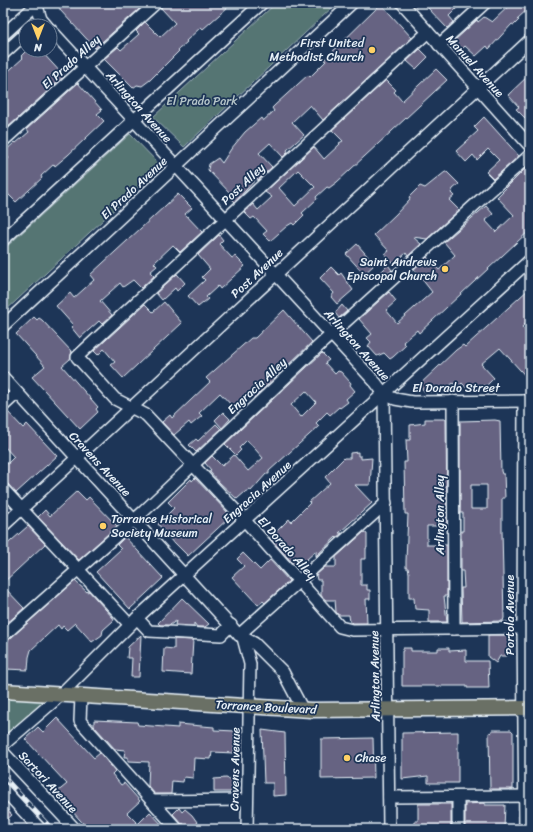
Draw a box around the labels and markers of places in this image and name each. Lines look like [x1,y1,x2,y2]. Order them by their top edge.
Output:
place label: First United Methodist Church [269,32,365,68]
marker: First United Methodist Church [367,45,377,55]
place label: Saint Andrews Episcopal Church [347,251,437,287]
marker: Saint Andrews Episcopal Church [440,264,450,274]
place label: Torrance Historical Society Museum [111,508,212,544]
marker: Torrance Historical Society Museum [98,521,108,531]
place label: Chase [355,747,387,769]
marker: Chase [342,753,352,763]

